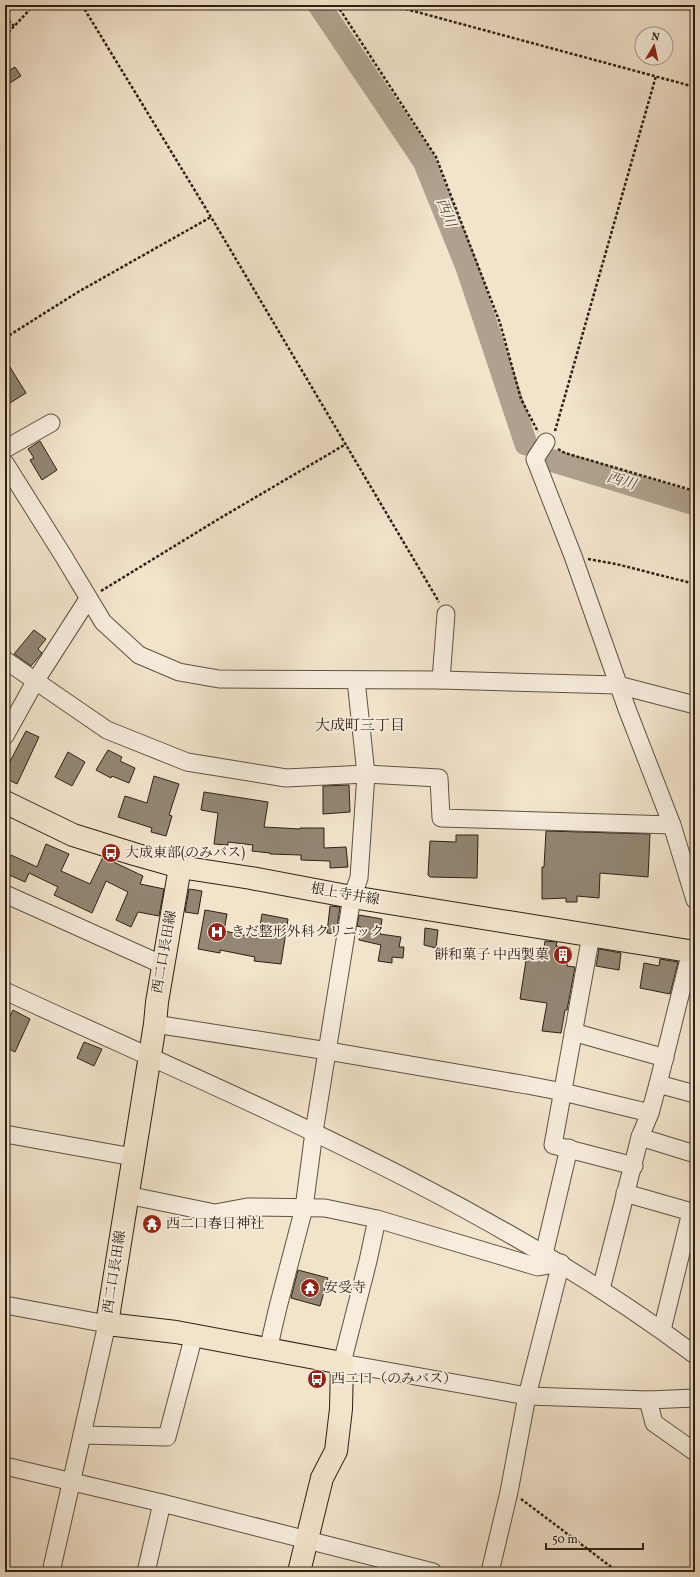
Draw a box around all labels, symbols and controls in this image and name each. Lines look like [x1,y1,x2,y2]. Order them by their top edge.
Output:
north arrow [634,26,674,66]
text: N [650,30,660,46]
water label: 西川 [430,195,461,233]
water label: 西川 [604,468,640,497]
district label: 大成町三丁目 [315,716,405,737]
bus stop icon: 大成東部(のみバス) [100,842,122,864]
place label: 大成東部(のみバス) [125,844,245,863]
street label: 根上寺井線 [309,880,381,910]
street label: 西二口長田線 [148,909,182,995]
hospital icon: きだ整形外科クリニック [206,921,228,943]
place label: きだ整形外科クリニック [231,923,384,942]
building icon: 餅和菓子 中西製菓 [552,944,574,966]
place label: 餅和菓子 中西製菓 [434,946,549,965]
temple icon: 西二口春日神社 [141,1213,163,1235]
place label: 西二口春日神社 [166,1215,264,1234]
street label: 西二口長田線 [99,1229,131,1315]
temple icon: 安受寺 [299,1277,321,1299]
place label: 安受寺 [324,1279,366,1298]
bus stop icon: 西二口（のみバス） [306,1368,328,1390]
place label: 西二口（のみバス） [331,1370,457,1389]
scale bar [546,1525,643,1551]
text: 50 m [552,1532,578,1548]

